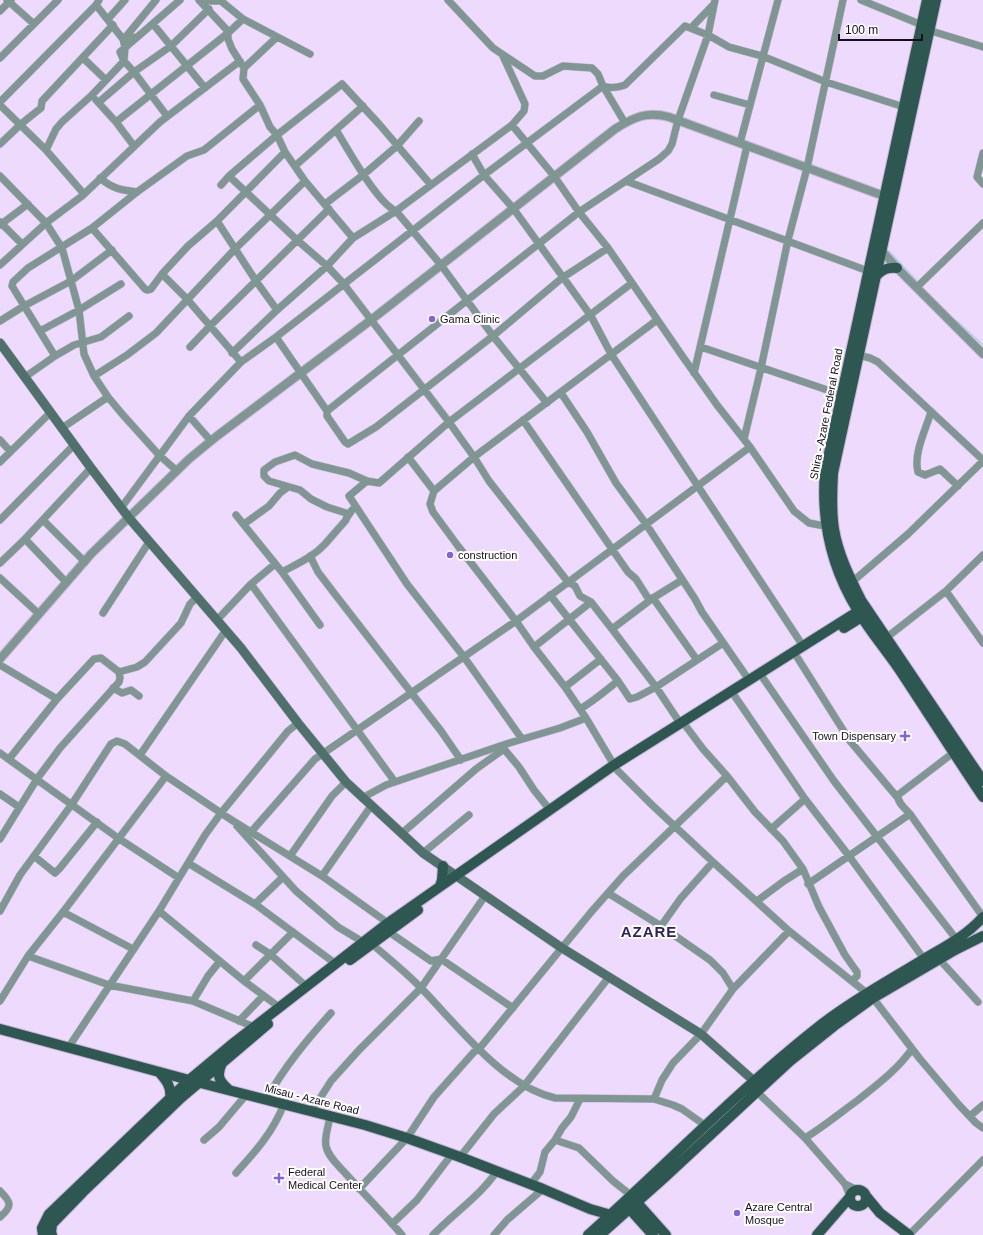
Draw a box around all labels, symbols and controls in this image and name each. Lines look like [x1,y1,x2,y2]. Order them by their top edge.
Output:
scale bar [839,16,922,42]
text: 100 m [845,23,878,37]
place label: Gama Clinic [440,313,500,325]
marker: Gama Clinic [427,314,437,324]
street label: Shira - Azare Federal Road [807,347,845,481]
place label: construction [458,549,517,561]
marker: construction [445,550,455,560]
place label: Town Dispensary [812,730,896,742]
marker: Town Dispensary [899,730,911,742]
district label: AZARE [621,923,677,940]
street label: Misau - Azare Road [264,1081,360,1117]
place label: Federal Medical Center [288,1166,362,1191]
marker: Federal Medical Center [273,1172,285,1184]
place label: Azare Central Mosque [745,1201,812,1226]
marker: Azare Central Mosque [732,1208,742,1218]

